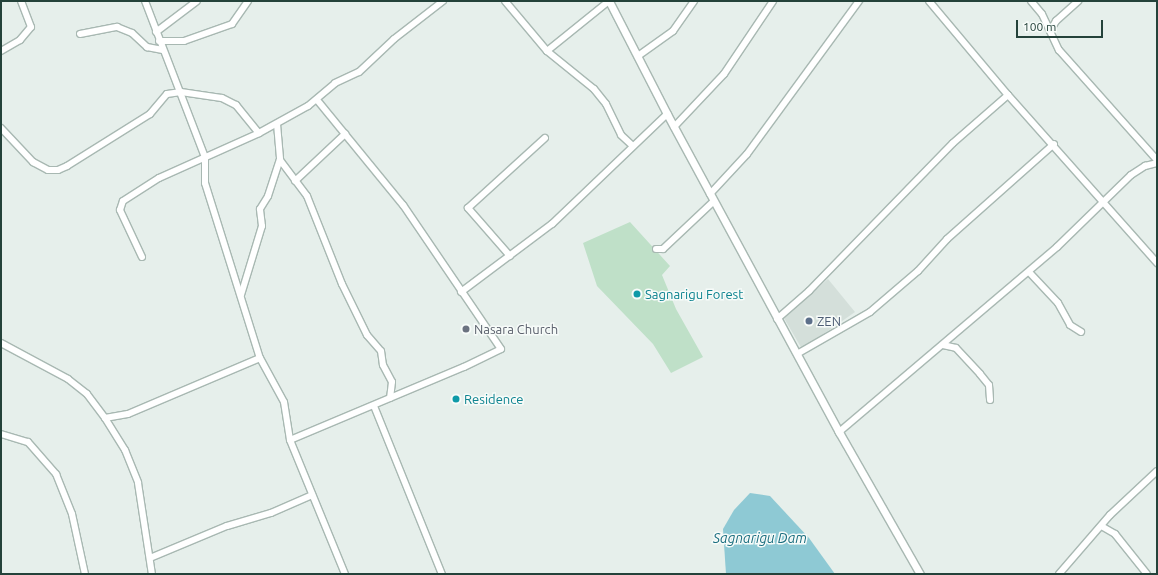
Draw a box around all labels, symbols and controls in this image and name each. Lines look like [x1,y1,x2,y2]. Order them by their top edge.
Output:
scale bar [1018,12,1105,38]
text: 100 m [1023,20,1056,33]
place label: Sagnarigu Forest [645,286,743,302]
marker: Sagnarigu Forest [632,289,642,299]
place label: ZEN [817,313,841,329]
marker: ZEN [804,316,814,326]
place label: Nasara Church [474,321,558,337]
marker: Nasara Church [461,324,471,334]
place label: Residence [464,391,523,407]
marker: Residence [451,394,461,404]
water label: Sagnarigu Dam [713,530,807,546]

